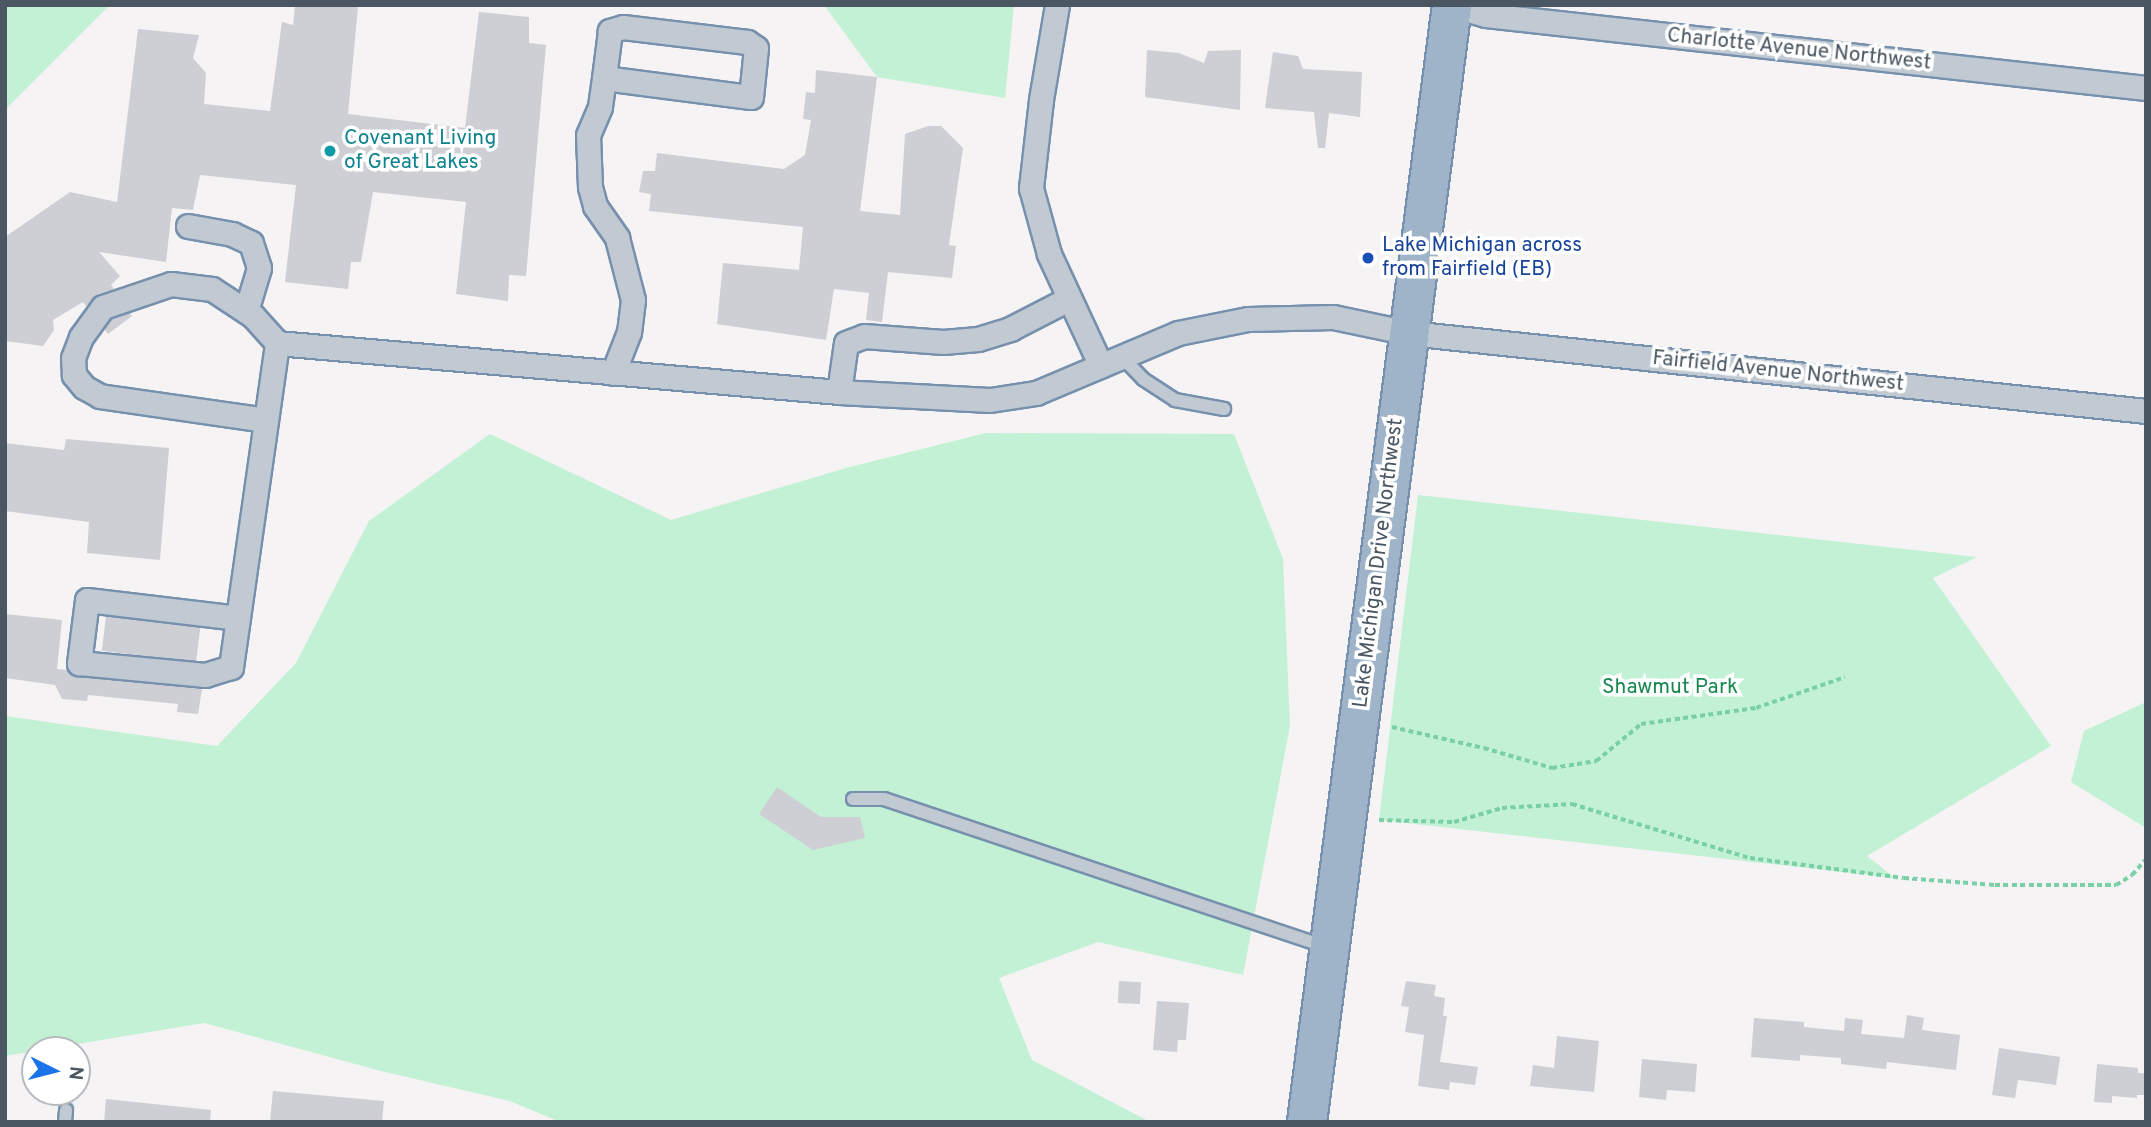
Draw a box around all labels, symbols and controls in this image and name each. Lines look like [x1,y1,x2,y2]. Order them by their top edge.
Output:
street label: Charlotte Avenue Northwest [1665,24,1933,76]
place label: Covenant Living of Great Lakes [344,126,496,176]
marker: Covenant Living of Great Lakes [322,143,338,159]
place label: Lake Michigan across from Fairfield (EB) [1382,233,1582,283]
marker: Lake Michigan across from Fairfield (EB) [1360,250,1376,266]
street label: Fairfield Avenue Northwest [1651,346,1905,398]
street label: Lake Michigan Drive Northwest [1349,417,1409,709]
park label: Shawmut Park [1602,675,1738,701]
north arrow [21,1036,91,1106]
text: N [62,1065,88,1081]

